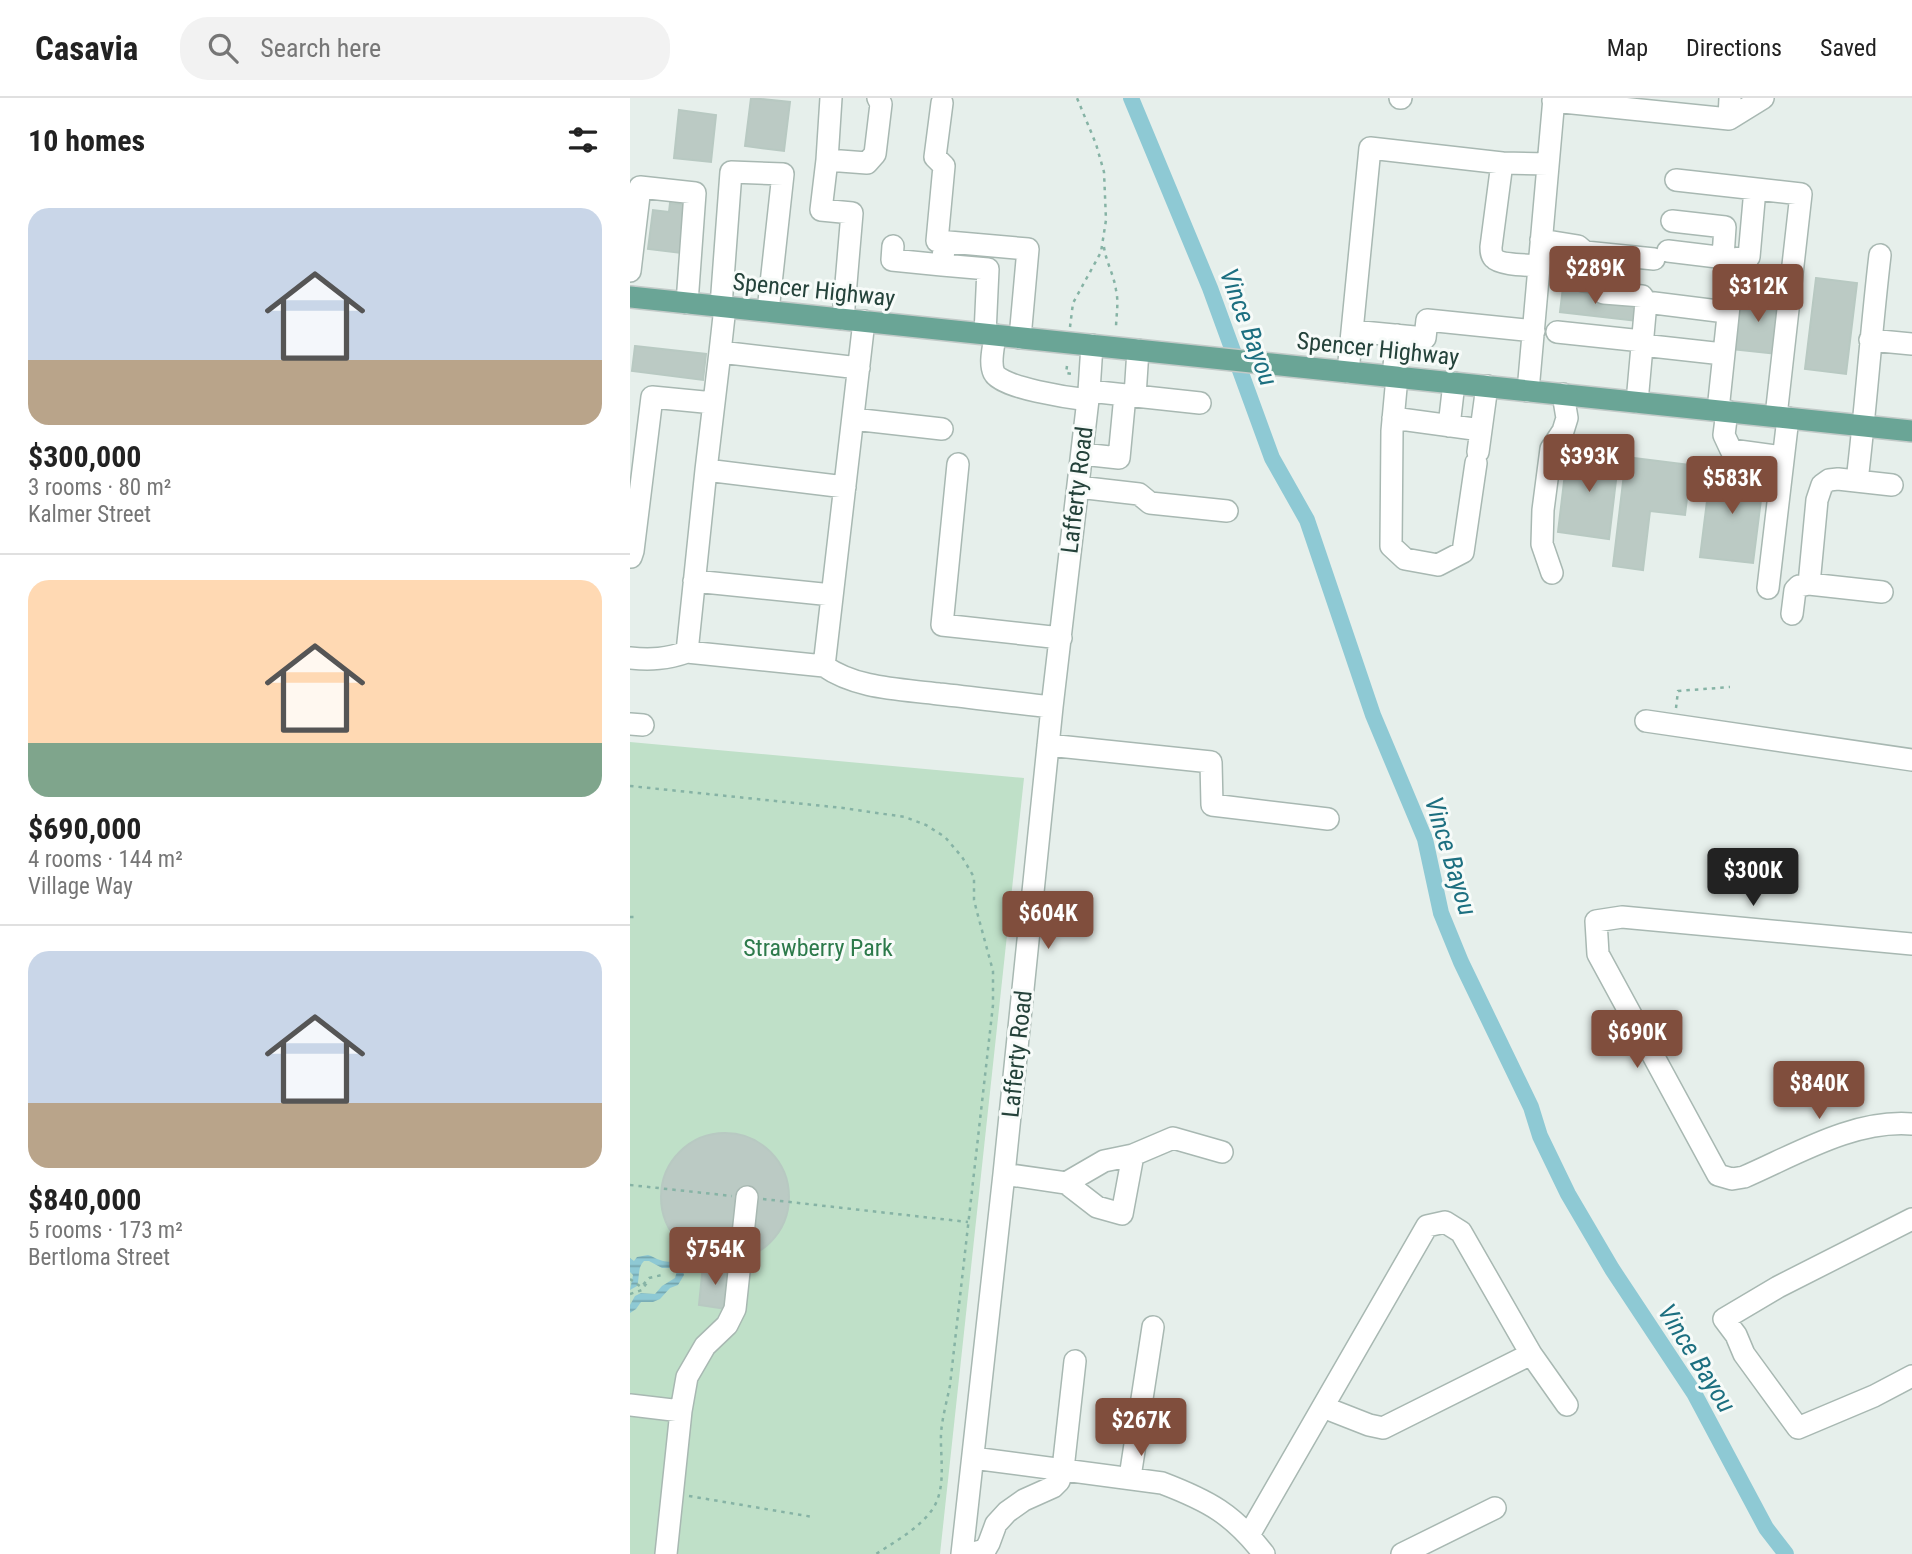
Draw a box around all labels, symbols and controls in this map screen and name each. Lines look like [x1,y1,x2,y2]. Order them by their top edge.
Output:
search box [180,17,670,80]
text: Casavia [35,29,138,68]
icon: search [204,29,242,67]
text: Search here [260,33,381,63]
text: Map [1607,34,1648,62]
text: Directions [1686,34,1782,62]
text: Saved [1820,34,1877,62]
icon: filters [564,121,602,159]
text: 10 homes [28,123,145,158]
pin: $289K [1546,246,1644,306]
icon: home [252,253,378,379]
text: $289K [1565,255,1625,282]
water label: Vince Bayou [1214,264,1284,390]
pin: $312K [1709,264,1807,324]
street label: Spencer Highway [731,268,897,312]
text: $312K [1728,273,1788,300]
street label: Spencer Highway [1295,327,1461,371]
street label: Lafferty Road [1055,425,1099,555]
pin: $393K [1540,434,1638,494]
text: $300,000 [28,439,141,474]
text: $393K [1559,443,1619,470]
pin: $583K [1683,456,1781,516]
text: $583K [1702,465,1762,492]
text: 3 rooms · 80 m² [28,474,171,501]
text: Kalmer Street [28,501,151,528]
icon: home [252,625,378,751]
water label: Vince Bayou [1419,793,1483,919]
text: $690,000 [28,811,141,846]
text: 4 rooms · 144 m² [28,846,183,873]
pin: $300K [1704,848,1802,908]
text: $300K [1723,857,1783,884]
text: Village Way [28,873,133,900]
pin: $604K [999,892,1097,951]
text: $604K [1018,900,1078,927]
park label: Strawberry Park [743,934,893,962]
street label: Lafferty Road [996,989,1038,1119]
icon: home [252,996,378,1122]
pin: $690K [1588,1010,1686,1070]
text: $690K [1607,1019,1667,1046]
pin: $840K [1770,1062,1868,1121]
text: $840K [1789,1070,1849,1097]
text: $840,000 [28,1182,141,1217]
text: 5 rooms · 173 m² [28,1217,183,1244]
pin: $754K [666,1228,764,1287]
text: $754K [685,1236,745,1263]
text: Bertloma Street [28,1244,170,1271]
water label: Vince Bayou [1652,1298,1742,1418]
pin: $267K [1092,1398,1190,1458]
text: $267K [1111,1407,1171,1434]

